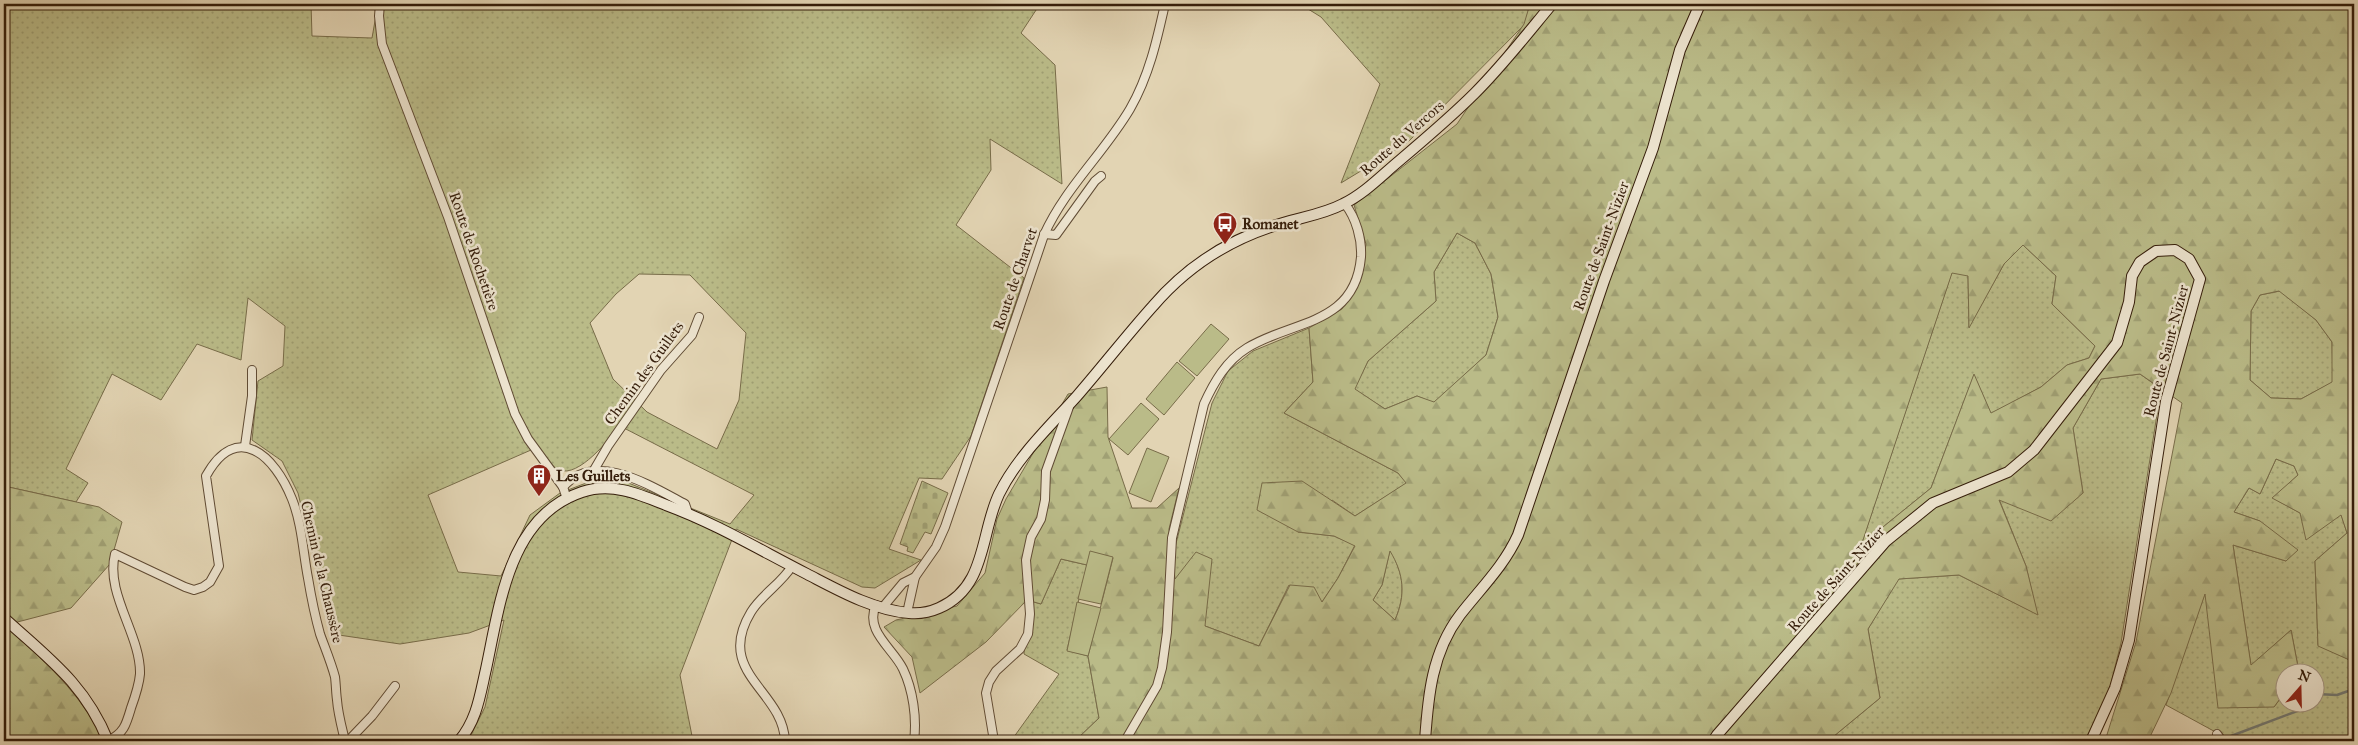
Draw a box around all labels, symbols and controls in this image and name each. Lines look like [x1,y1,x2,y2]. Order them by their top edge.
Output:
street label: Route du Vercors [1356,96,1448,180]
street label: Route de Saint-Nizier [1569,179,1633,313]
street label: Route de Rochetière [445,189,503,313]
bus stop icon: Romanet [1212,211,1238,245]
place label: Romanet [1242,215,1299,233]
street label: Route de Charvet [989,225,1041,333]
street label: Route de Saint-Nizier [2140,283,2192,419]
street label: Chemin des Guillets [600,318,688,428]
building icon: Les Guillets [526,463,552,497]
place label: Les Guillets [556,467,631,485]
street label: Chemin de la Chaussère [297,499,347,645]
street label: Route de Saint-Nizier [1784,522,1888,636]
north arrow [2276,662,2326,712]
text: N [2296,666,2313,686]

